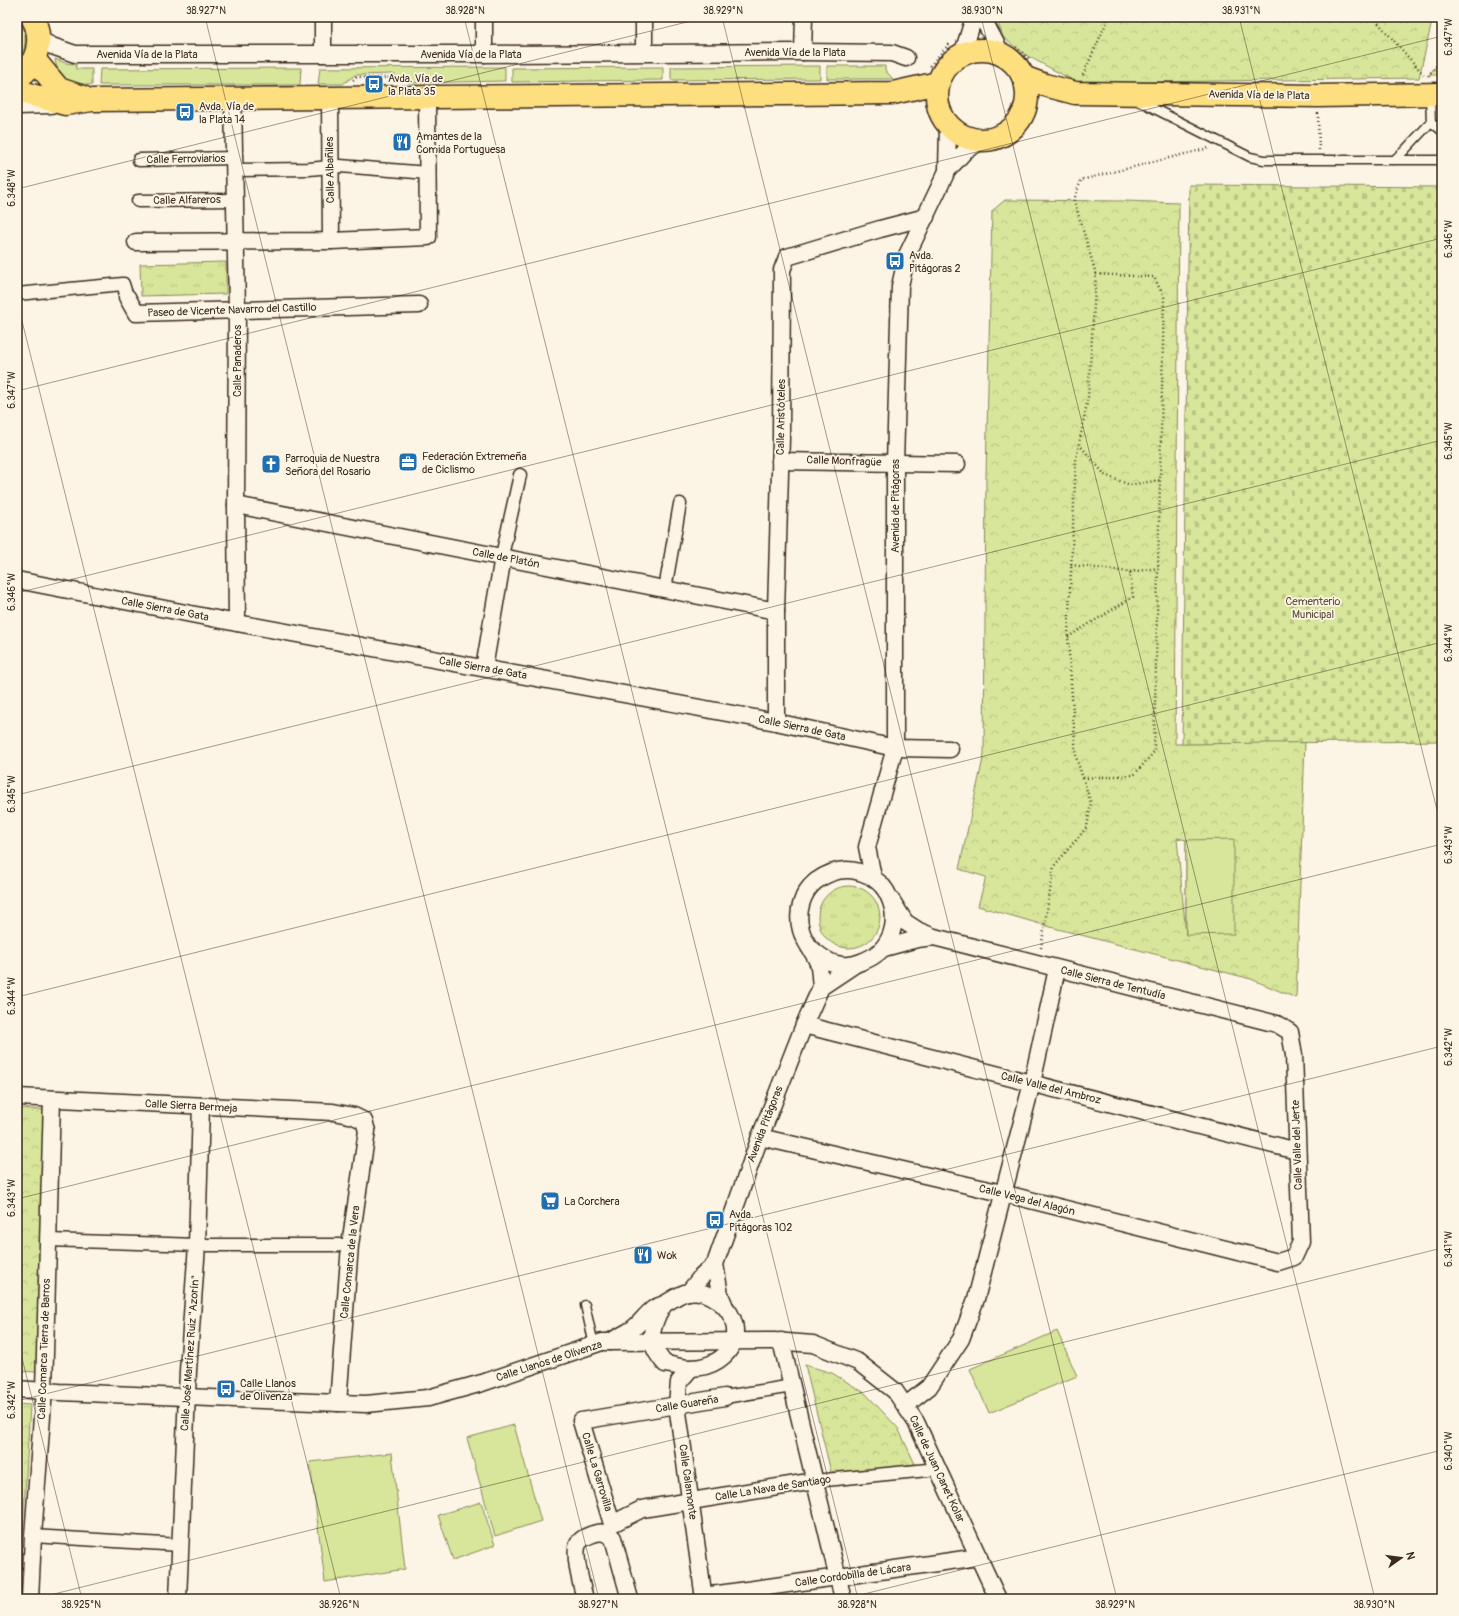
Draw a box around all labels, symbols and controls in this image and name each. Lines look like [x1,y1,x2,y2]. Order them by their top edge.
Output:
text: 38.927°N [186,5,226,17]
text: 38.928°N [445,5,485,17]
text: 38.929°N [703,5,743,17]
text: 38.930°N [961,5,1003,17]
text: 38.931°N [1222,5,1261,17]
text: 6.347°W [1443,18,1455,56]
street label: Avenida Vía de la Plata [744,46,846,59]
street label: Avenida Vía de la Plata [96,48,198,61]
street label: Avenida Vía de la Plata [420,48,522,61]
place label: Avda. Vía de la Plata 35 [388,72,443,98]
bus stop icon: Avda. Vía de la Plata 35 [363,73,385,95]
street label: Avenida Vía de la Plata [1208,88,1310,102]
place label: Avda. Vía de la Plata 14 [199,100,254,126]
bus stop icon: Avda. Vía de la Plata 14 [174,101,196,123]
place label: Amantes de la Comida Portuguesa [416,130,505,156]
restaurant icon: Amantes de la Comida Portuguesa [391,131,413,153]
street label: Calle Albañiles [323,137,337,203]
street label: Calle Ferroviarios [146,152,226,166]
text: 6.348°W [6,169,18,207]
street label: Calle Alfareros [153,193,221,207]
text: 6.346°W [1443,219,1455,258]
place label: Avda. Pitágoras 2 [909,249,961,275]
bus stop icon: Avda. Pitágoras 2 [884,250,906,272]
street label: Paseo de Vicente Navarro del Castillo [147,301,317,319]
street label: Calle Panaderos [231,325,244,397]
text: 6.347°W [6,371,18,409]
street label: Calle Aristóteles [774,379,788,455]
text: 6.345°W [1443,422,1455,460]
place label: Federación Extremeña de Ciclismo [422,450,527,476]
office icon: Federación Extremeña de Ciclismo [397,451,419,473]
place label: Parroquia de Nuestra Señora del Rosario [285,452,380,478]
church icon: Parroquia de Nuestra Señora del Rosario [260,453,282,475]
street label: Calle Monfragüe [806,453,882,469]
street label: Avenida de Pitágoras [889,459,902,553]
street label: Calle de Platón [471,545,541,571]
text: 6.346°W [6,572,18,611]
street label: Calle Sierra de Gata [120,594,210,624]
park label: Cementerio Municipal [1286,595,1341,621]
text: 6.344°W [1443,623,1455,662]
street label: Calle Sierra de Gata [438,654,528,682]
street label: Calle Sierra de Gata [757,712,847,744]
text: 6.345°W [6,775,18,813]
text: 6.343°W [1443,826,1455,864]
street label: Calle Sierra de Tentudía [1059,964,1167,1002]
text: 6.344°W [6,976,18,1015]
text: 6.342°W [1443,1028,1455,1066]
street label: Calle Valle del Ambroz [999,1069,1103,1107]
street label: Avenida Pitágoras [744,1084,786,1164]
street label: Calle Sierra Bermeja [144,1097,238,1115]
street label: Calle Valle del Jerte [1289,1099,1305,1190]
text: 6.343°W [6,1179,18,1217]
street label: Calle Vega del Alagón [978,1182,1076,1218]
supermarket icon: La Corchera [539,1190,561,1212]
place label: La Corchera [564,1195,620,1208]
street label: Calle Comarca de la Vera [338,1205,362,1319]
place label: Avda. Pitágoras 102 [729,1208,792,1234]
bus stop icon: Avda. Pitágoras 102 [704,1209,726,1231]
text: 6.341°W [1443,1230,1455,1267]
restaurant icon: Wok [632,1244,654,1266]
place label: Wok [657,1249,677,1262]
street label: Calle José Martínez Ruiz "Azorín" [178,1275,202,1431]
street label: Calle Comarca Tierra de Barros [35,1278,53,1420]
street label: Calle Llanos de Olivenza [494,1338,604,1384]
place label: Calle Llanos de Olivenza [240,1377,296,1403]
bus stop icon: Calle Llanos de Olivenza [215,1378,237,1400]
text: 6.342°W [6,1381,18,1419]
street label: Calle Guareña [655,1393,719,1415]
street label: Calle de Juan Canet Kolar [906,1413,968,1525]
street label: Calle La Garrovilla [579,1431,615,1513]
text: 6.340°W [1443,1431,1455,1471]
street label: Calle Calamonte [676,1443,700,1521]
street label: Calle La Nava de Santiago [714,1472,832,1504]
north arrow [1381,1538,1421,1578]
text: N [1403,1551,1418,1561]
street label: Calle Cordobilla de Lácara [794,1560,912,1590]
text: 38.925°N [61,1599,101,1611]
text: 38.926°N [319,1599,359,1611]
text: 38.927°N [578,1599,618,1611]
text: 38.928°N [837,1599,877,1611]
text: 38.929°N [1095,1599,1135,1611]
text: 38.930°N [1353,1599,1395,1611]

